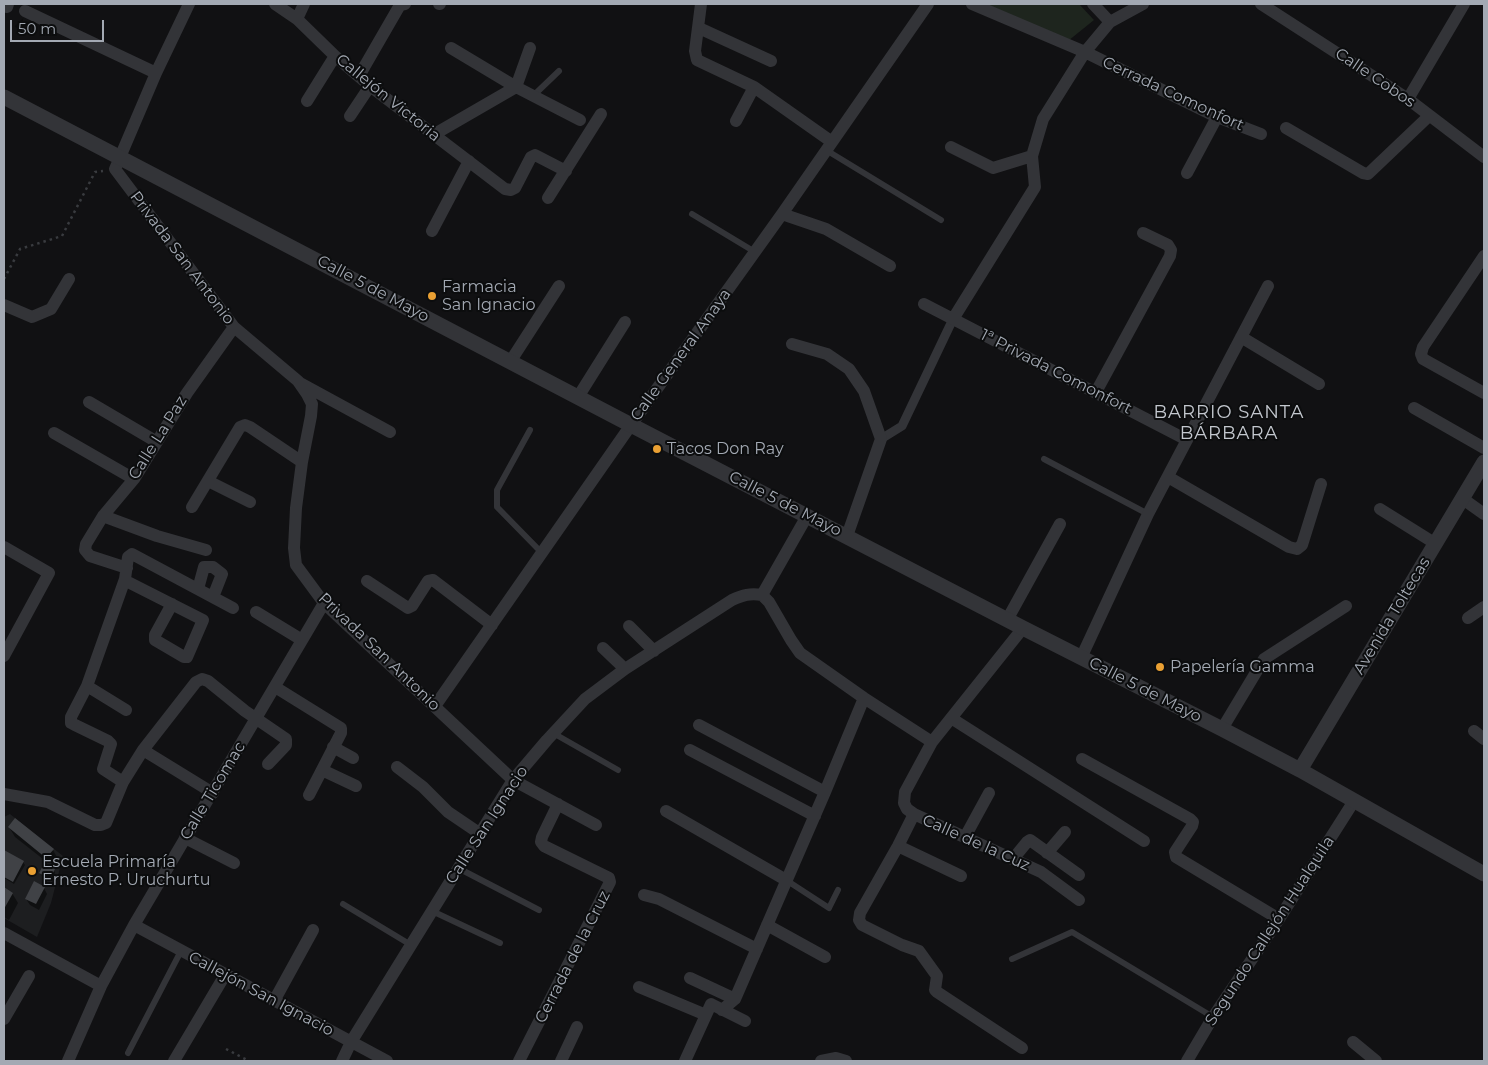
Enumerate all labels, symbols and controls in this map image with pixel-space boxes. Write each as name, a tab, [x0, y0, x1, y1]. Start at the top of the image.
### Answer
scale bar	[12, 10, 106, 42]
text: 50 m	[18, 19, 56, 38]
street label: Calle Cobos	[1331, 44, 1419, 112]
street label: Callejón Victoria	[332, 50, 444, 146]
street label: Cerrada Comonfort	[1099, 53, 1247, 135]
street label: Privada San Antonio	[126, 188, 238, 328]
street label: Calle 5 de Mayo	[314, 251, 432, 327]
place label: Farmacia San Ignacio	[442, 277, 536, 315]
street label: Calle General Anaya	[627, 285, 735, 425]
marker: Farmacia San Ignacio	[426, 290, 438, 302]
street label: 1ª Privada Comonfort	[977, 325, 1135, 419]
street label: Calle La Paz	[125, 393, 191, 483]
district label: BARRIO SANTA BÁRBARA	[1152, 402, 1306, 444]
place label: Tacos Don Ray	[667, 439, 784, 459]
marker: Tacos Don Ray	[651, 443, 663, 455]
street label: Calle 5 de Mayo	[725, 467, 845, 541]
street label: Avenida Toltecas	[1349, 554, 1435, 678]
street label: Privada San Antonio	[314, 589, 444, 715]
street label: Calle 5 de Mayo	[1085, 653, 1205, 727]
place label: Papelería Gamma	[1170, 657, 1315, 677]
marker: Papelería Gamma	[1154, 661, 1166, 673]
street label: Calle Ticomac	[176, 739, 250, 843]
street label: Calle San Ignacio	[442, 762, 532, 888]
street label: Calle de la Cuz	[919, 811, 1033, 875]
street label: Segundo Callejón Hualquila	[1201, 832, 1339, 1030]
place label: Escuela Primaría Ernesto P. Uruchurtu	[42, 852, 211, 890]
marker: Escuela Primaría Ernesto P. Uruchurtu	[26, 865, 38, 877]
street label: Cerrada de la Cruz	[531, 888, 615, 1026]
street label: Callejón San Ignacio	[185, 948, 337, 1040]

